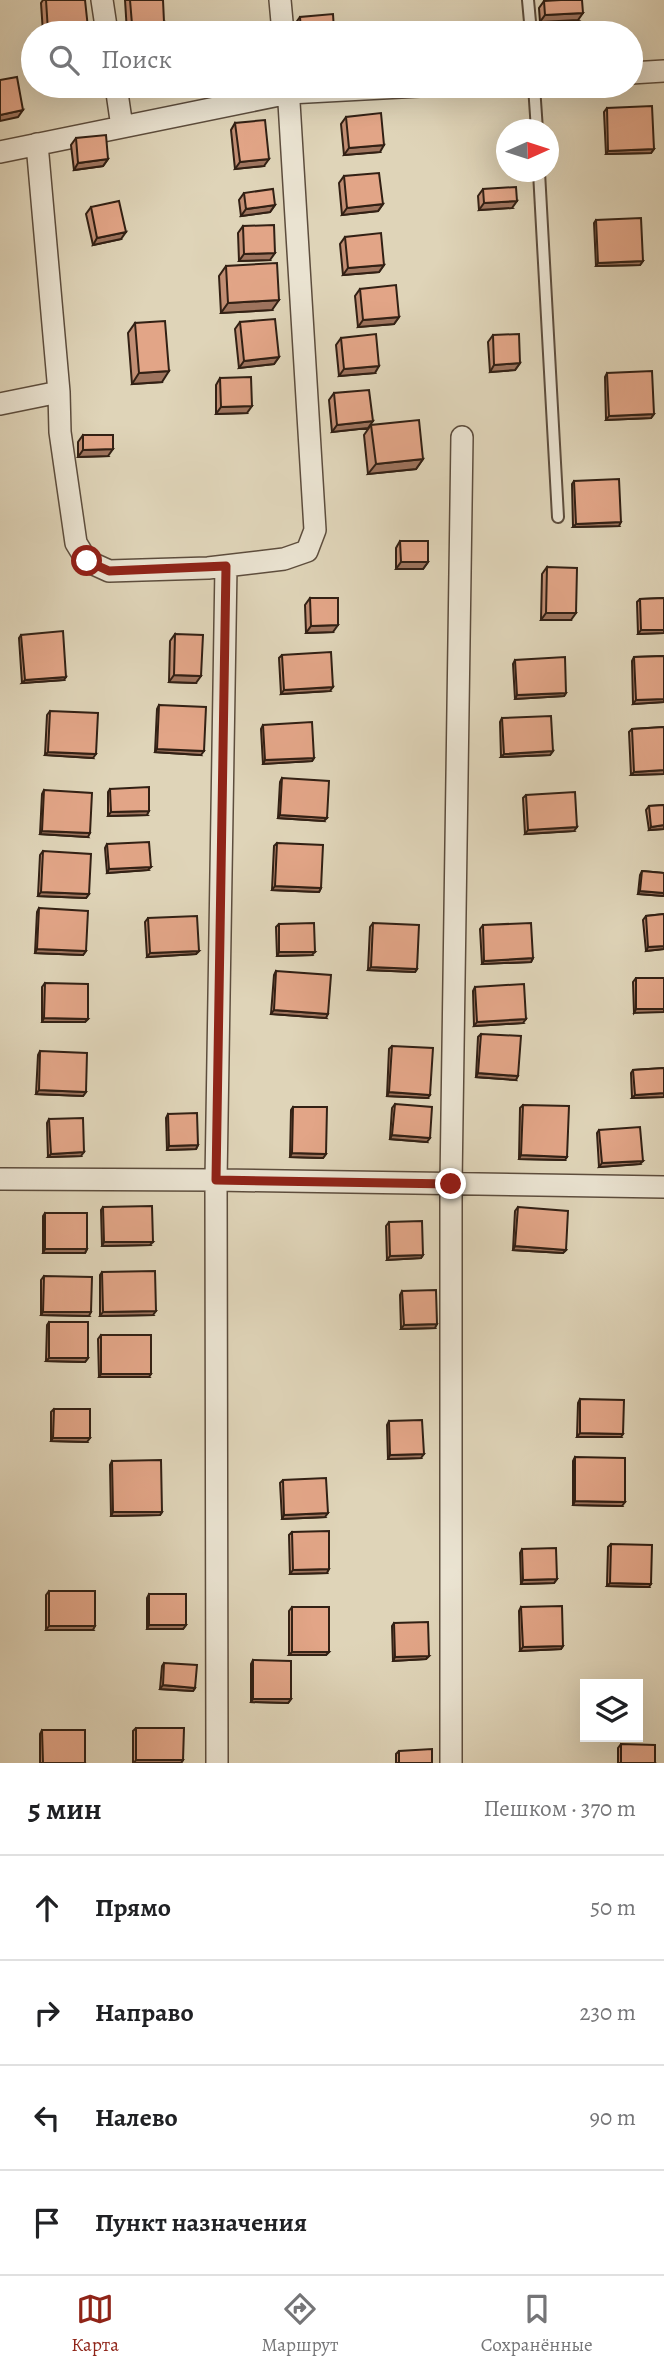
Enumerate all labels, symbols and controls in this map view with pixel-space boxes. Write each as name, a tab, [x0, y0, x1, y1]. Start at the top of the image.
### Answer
search box	[21, 21, 643, 98]
icon: search	[45, 41, 83, 79]
text: Поиск	[101, 42, 172, 77]
north arrow	[496, 119, 559, 182]
route start	[71, 545, 102, 576]
route end	[435, 1168, 466, 1199]
map controls	[580, 1679, 643, 1742]
button: layers	[580, 1679, 643, 1742]
text: 5 мин	[28, 1789, 102, 1829]
text: Пешком · 370 m	[483, 1793, 636, 1824]
icon: ahead	[28, 1889, 66, 1927]
text: Прямо	[95, 1890, 171, 1925]
text: 50 m	[590, 1892, 636, 1923]
icon: right	[28, 1994, 66, 2032]
text: Направо	[95, 1995, 194, 2030]
text: 230 m	[580, 1997, 636, 2028]
icon: left	[28, 2099, 66, 2137]
text: Налево	[95, 2100, 178, 2135]
text: 90 m	[590, 2102, 636, 2133]
icon: arrive	[28, 2204, 66, 2242]
text: Пункт назначения	[95, 2205, 307, 2240]
tab: Карта	[71, 2290, 119, 2358]
tab: Маршрут	[261, 2290, 338, 2358]
tab: Сохранённые	[481, 2290, 593, 2358]

